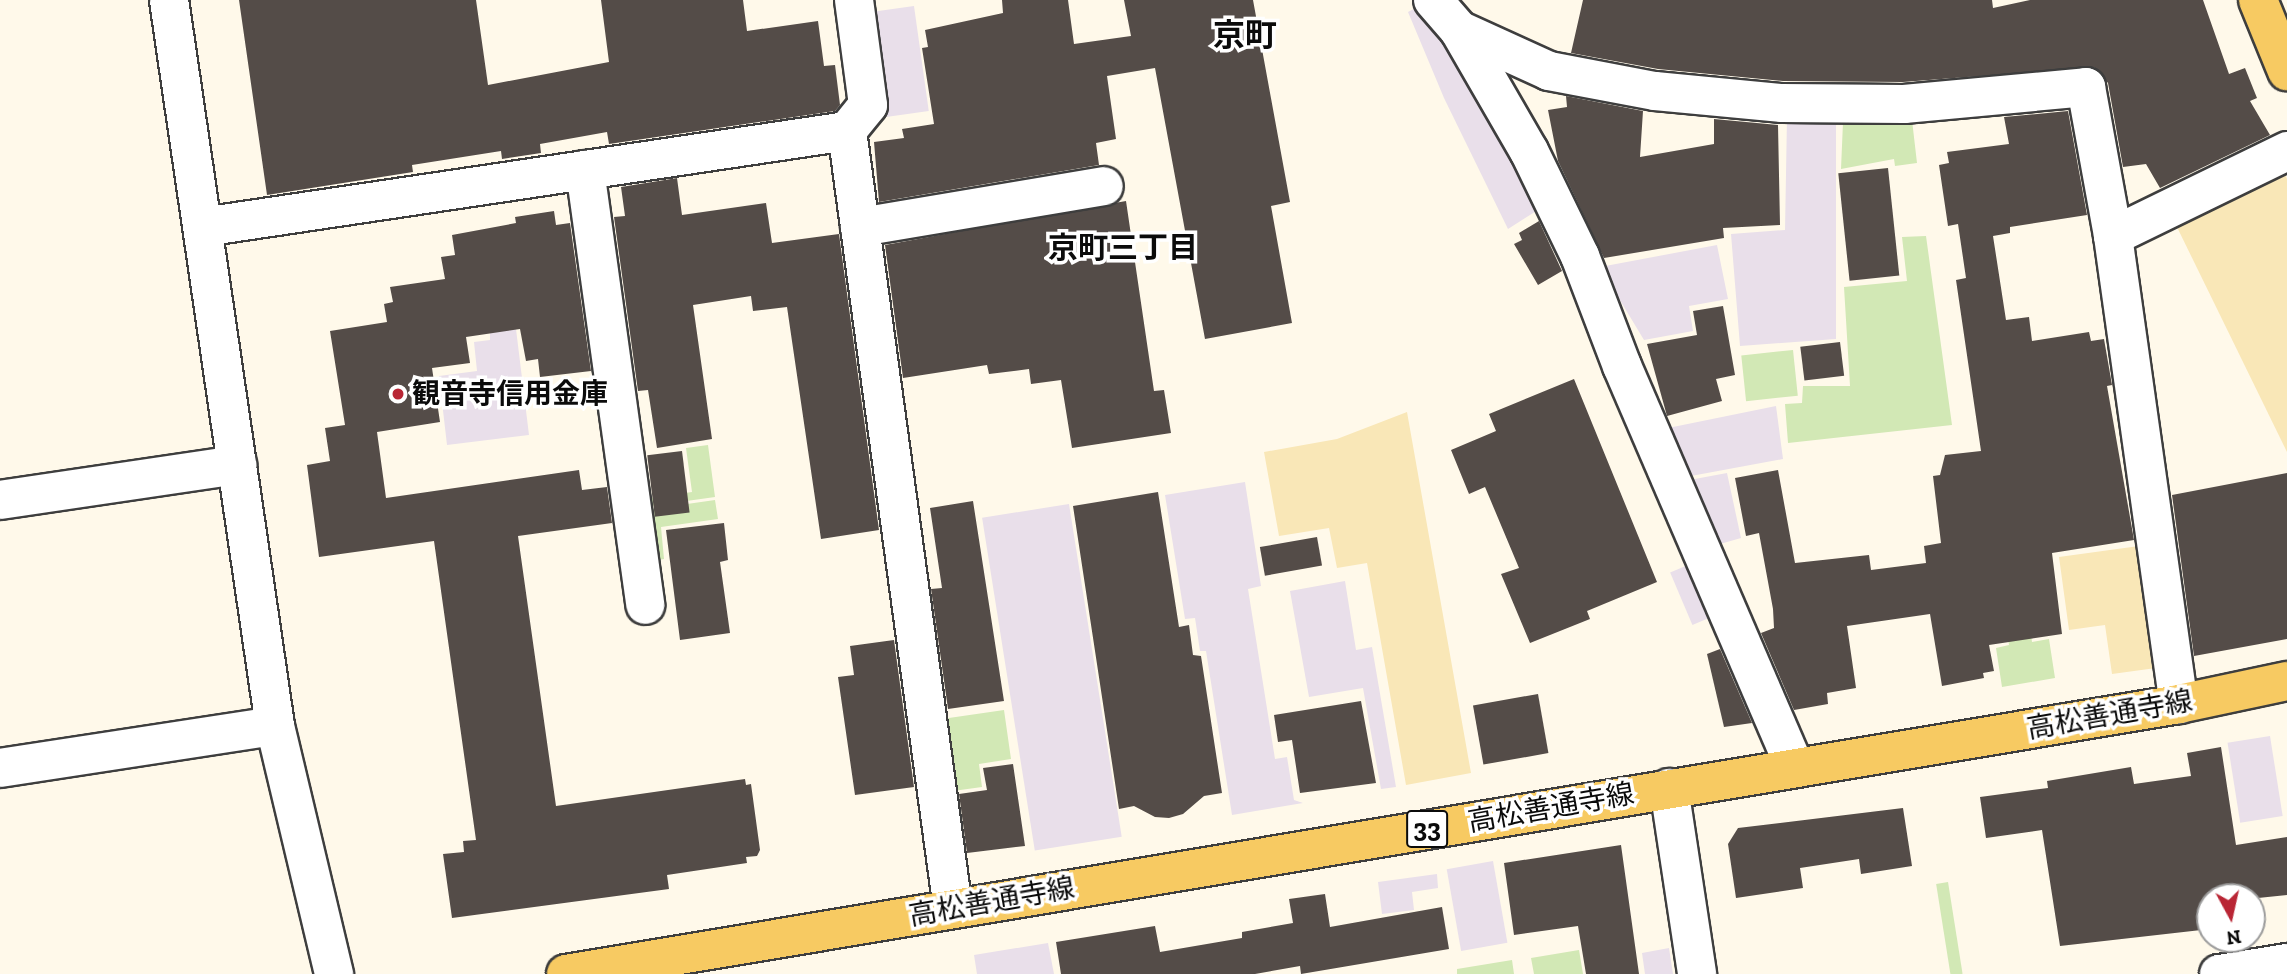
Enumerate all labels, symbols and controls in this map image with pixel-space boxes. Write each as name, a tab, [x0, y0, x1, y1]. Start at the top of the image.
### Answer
district label: 京町	[1213, 16, 1277, 54]
district label: 京町三丁目	[1048, 230, 1198, 266]
place label: 観音寺信用金庫	[412, 377, 608, 411]
marker: 観音寺信用金庫	[390, 386, 406, 402]
street label: 高松善通寺線	[2024, 684, 2196, 746]
street label: 高松善通寺線	[1465, 777, 1637, 839]
road number: 33	[1406, 806, 1448, 852]
street label: 高松善通寺線	[906, 871, 1078, 933]
north arrow	[2196, 883, 2266, 953]
text: N	[2225, 925, 2242, 950]

